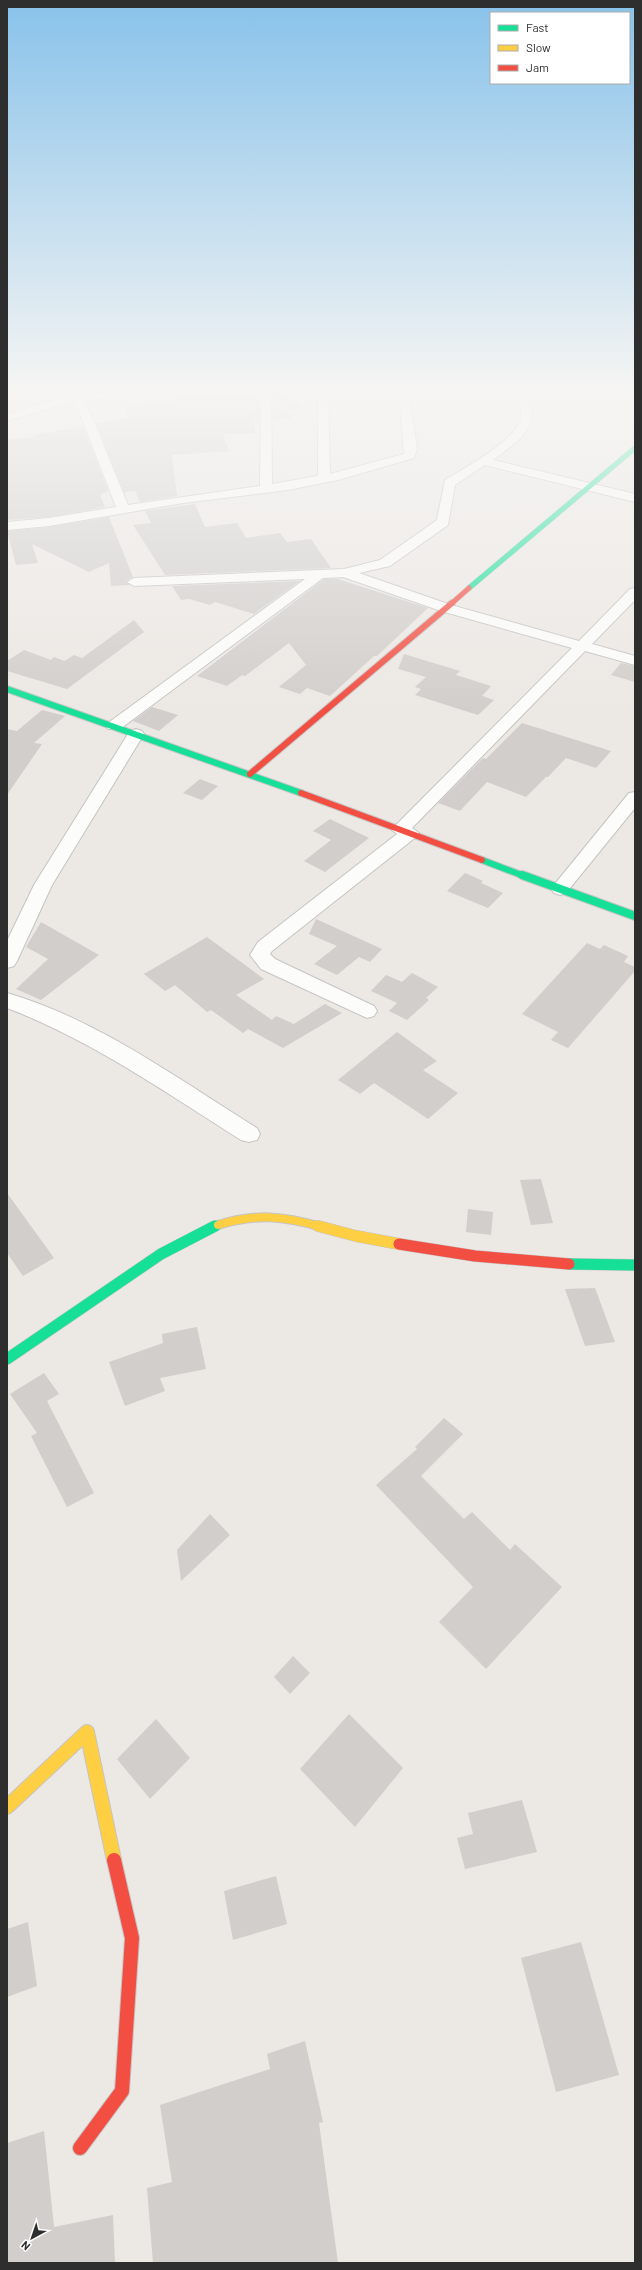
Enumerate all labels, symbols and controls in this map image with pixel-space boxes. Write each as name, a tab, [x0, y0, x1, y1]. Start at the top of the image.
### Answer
legend	[490, 12, 630, 84]
text: Fast	[526, 20, 549, 34]
text: Slow	[526, 40, 551, 54]
text: Jam	[526, 60, 549, 74]
north arrow	[12, 2218, 52, 2258]
text: N	[18, 2239, 32, 2253]

